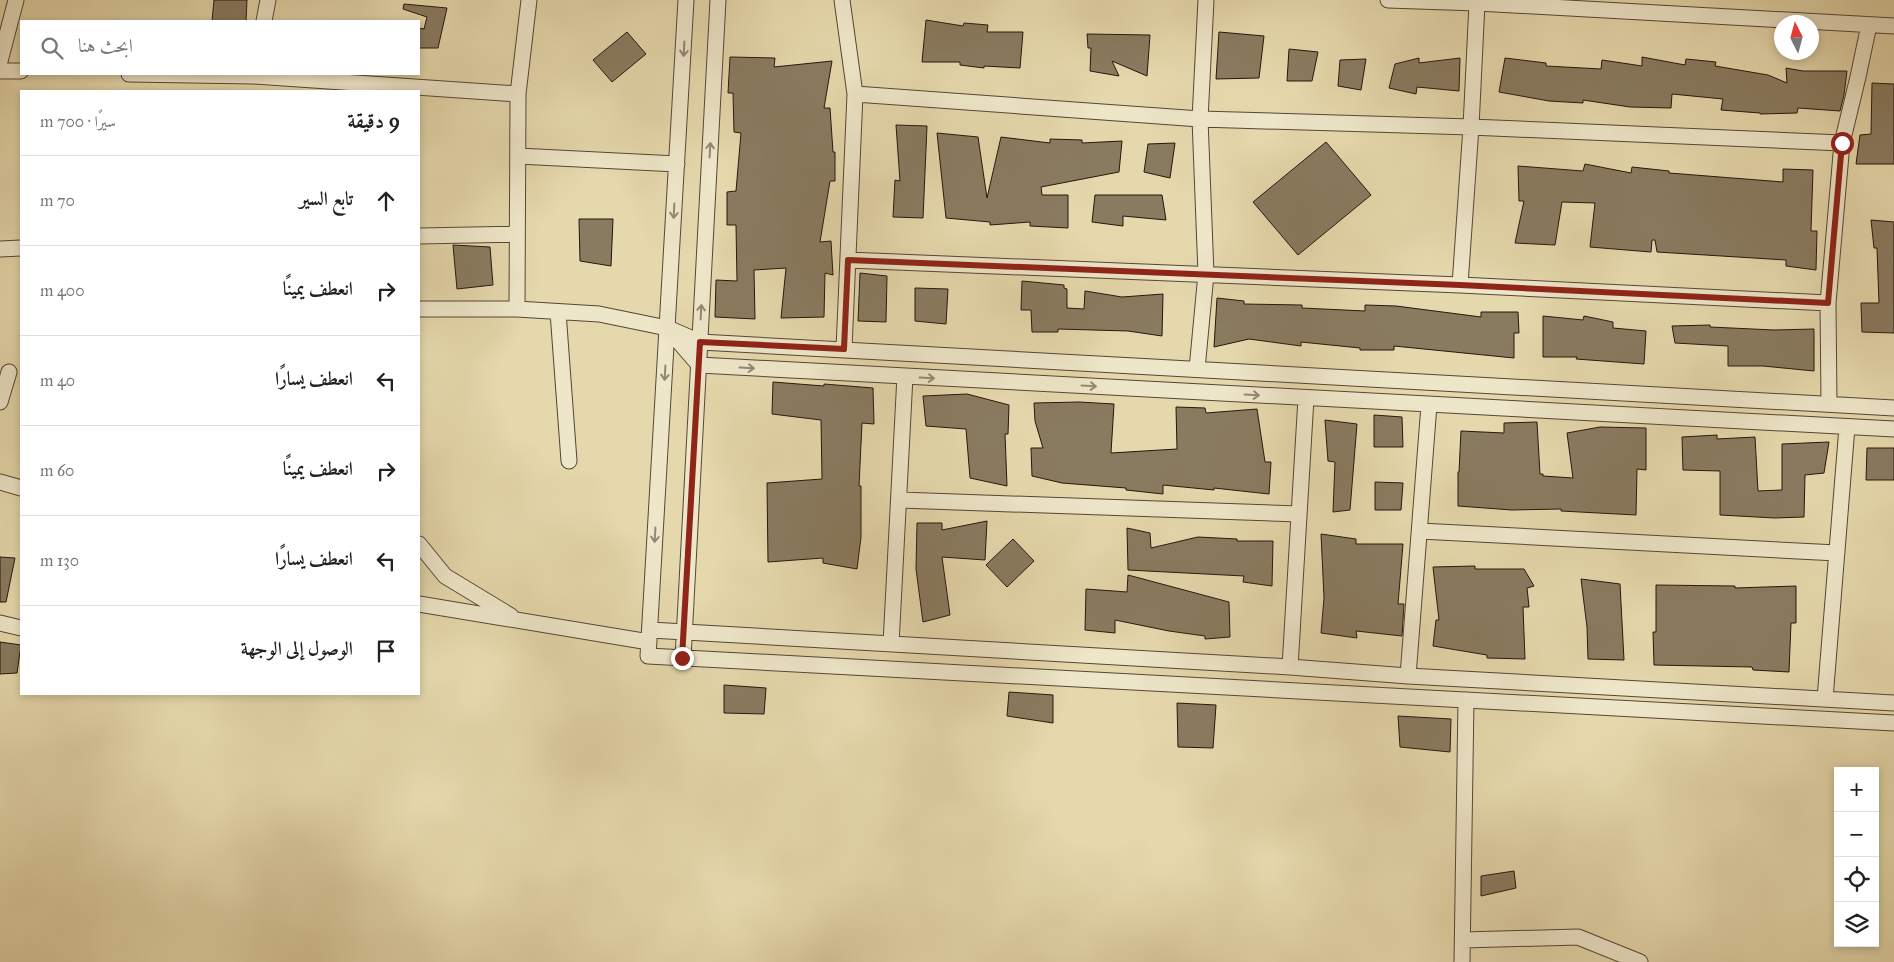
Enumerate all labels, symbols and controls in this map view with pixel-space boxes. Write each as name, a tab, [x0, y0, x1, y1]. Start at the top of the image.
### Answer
north arrow	[1774, 15, 1819, 60]
search box	[20, 20, 420, 75]
icon: search	[38, 34, 66, 62]
text: ابحث هنا	[78, 34, 133, 57]
one-way arrow	[679, 40, 688, 56]
text: 9 دقيقة	[348, 108, 400, 134]
text: سيرًا · 700 m	[40, 112, 116, 131]
route start	[1831, 132, 1854, 155]
one-way arrow	[706, 142, 715, 158]
text: تابع السير	[299, 187, 353, 210]
icon: ahead	[372, 187, 400, 215]
text: 70 m	[40, 191, 75, 210]
one-way arrow	[670, 203, 679, 219]
text: انعطف يمينًا	[283, 277, 353, 300]
icon: right	[372, 277, 400, 305]
text: 400 m	[40, 281, 84, 300]
one-way arrow	[697, 304, 706, 320]
one-way arrow	[739, 363, 755, 372]
one-way arrow	[660, 365, 669, 381]
text: انعطف يسارًا	[275, 367, 353, 390]
icon: left	[372, 367, 400, 395]
text: 40 m	[40, 371, 75, 390]
one-way arrow	[919, 373, 935, 382]
one-way arrow	[1081, 382, 1097, 391]
one-way arrow	[1243, 390, 1259, 400]
text: انعطف يمينًا	[283, 457, 353, 480]
icon: right	[372, 457, 400, 485]
text: 60 m	[40, 461, 74, 480]
one-way arrow	[651, 527, 660, 543]
text: انعطف يسارًا	[275, 547, 353, 570]
icon: left	[372, 547, 400, 575]
text: 130 m	[40, 551, 79, 570]
text: الوصول إلى الوجهة	[241, 637, 353, 660]
icon: arrive	[372, 637, 400, 665]
route end	[671, 647, 694, 670]
map controls	[1834, 767, 1879, 947]
button: +	[1834, 767, 1879, 812]
button: −	[1834, 812, 1879, 857]
button: locate	[1834, 857, 1879, 902]
button: layers	[1834, 902, 1879, 947]

